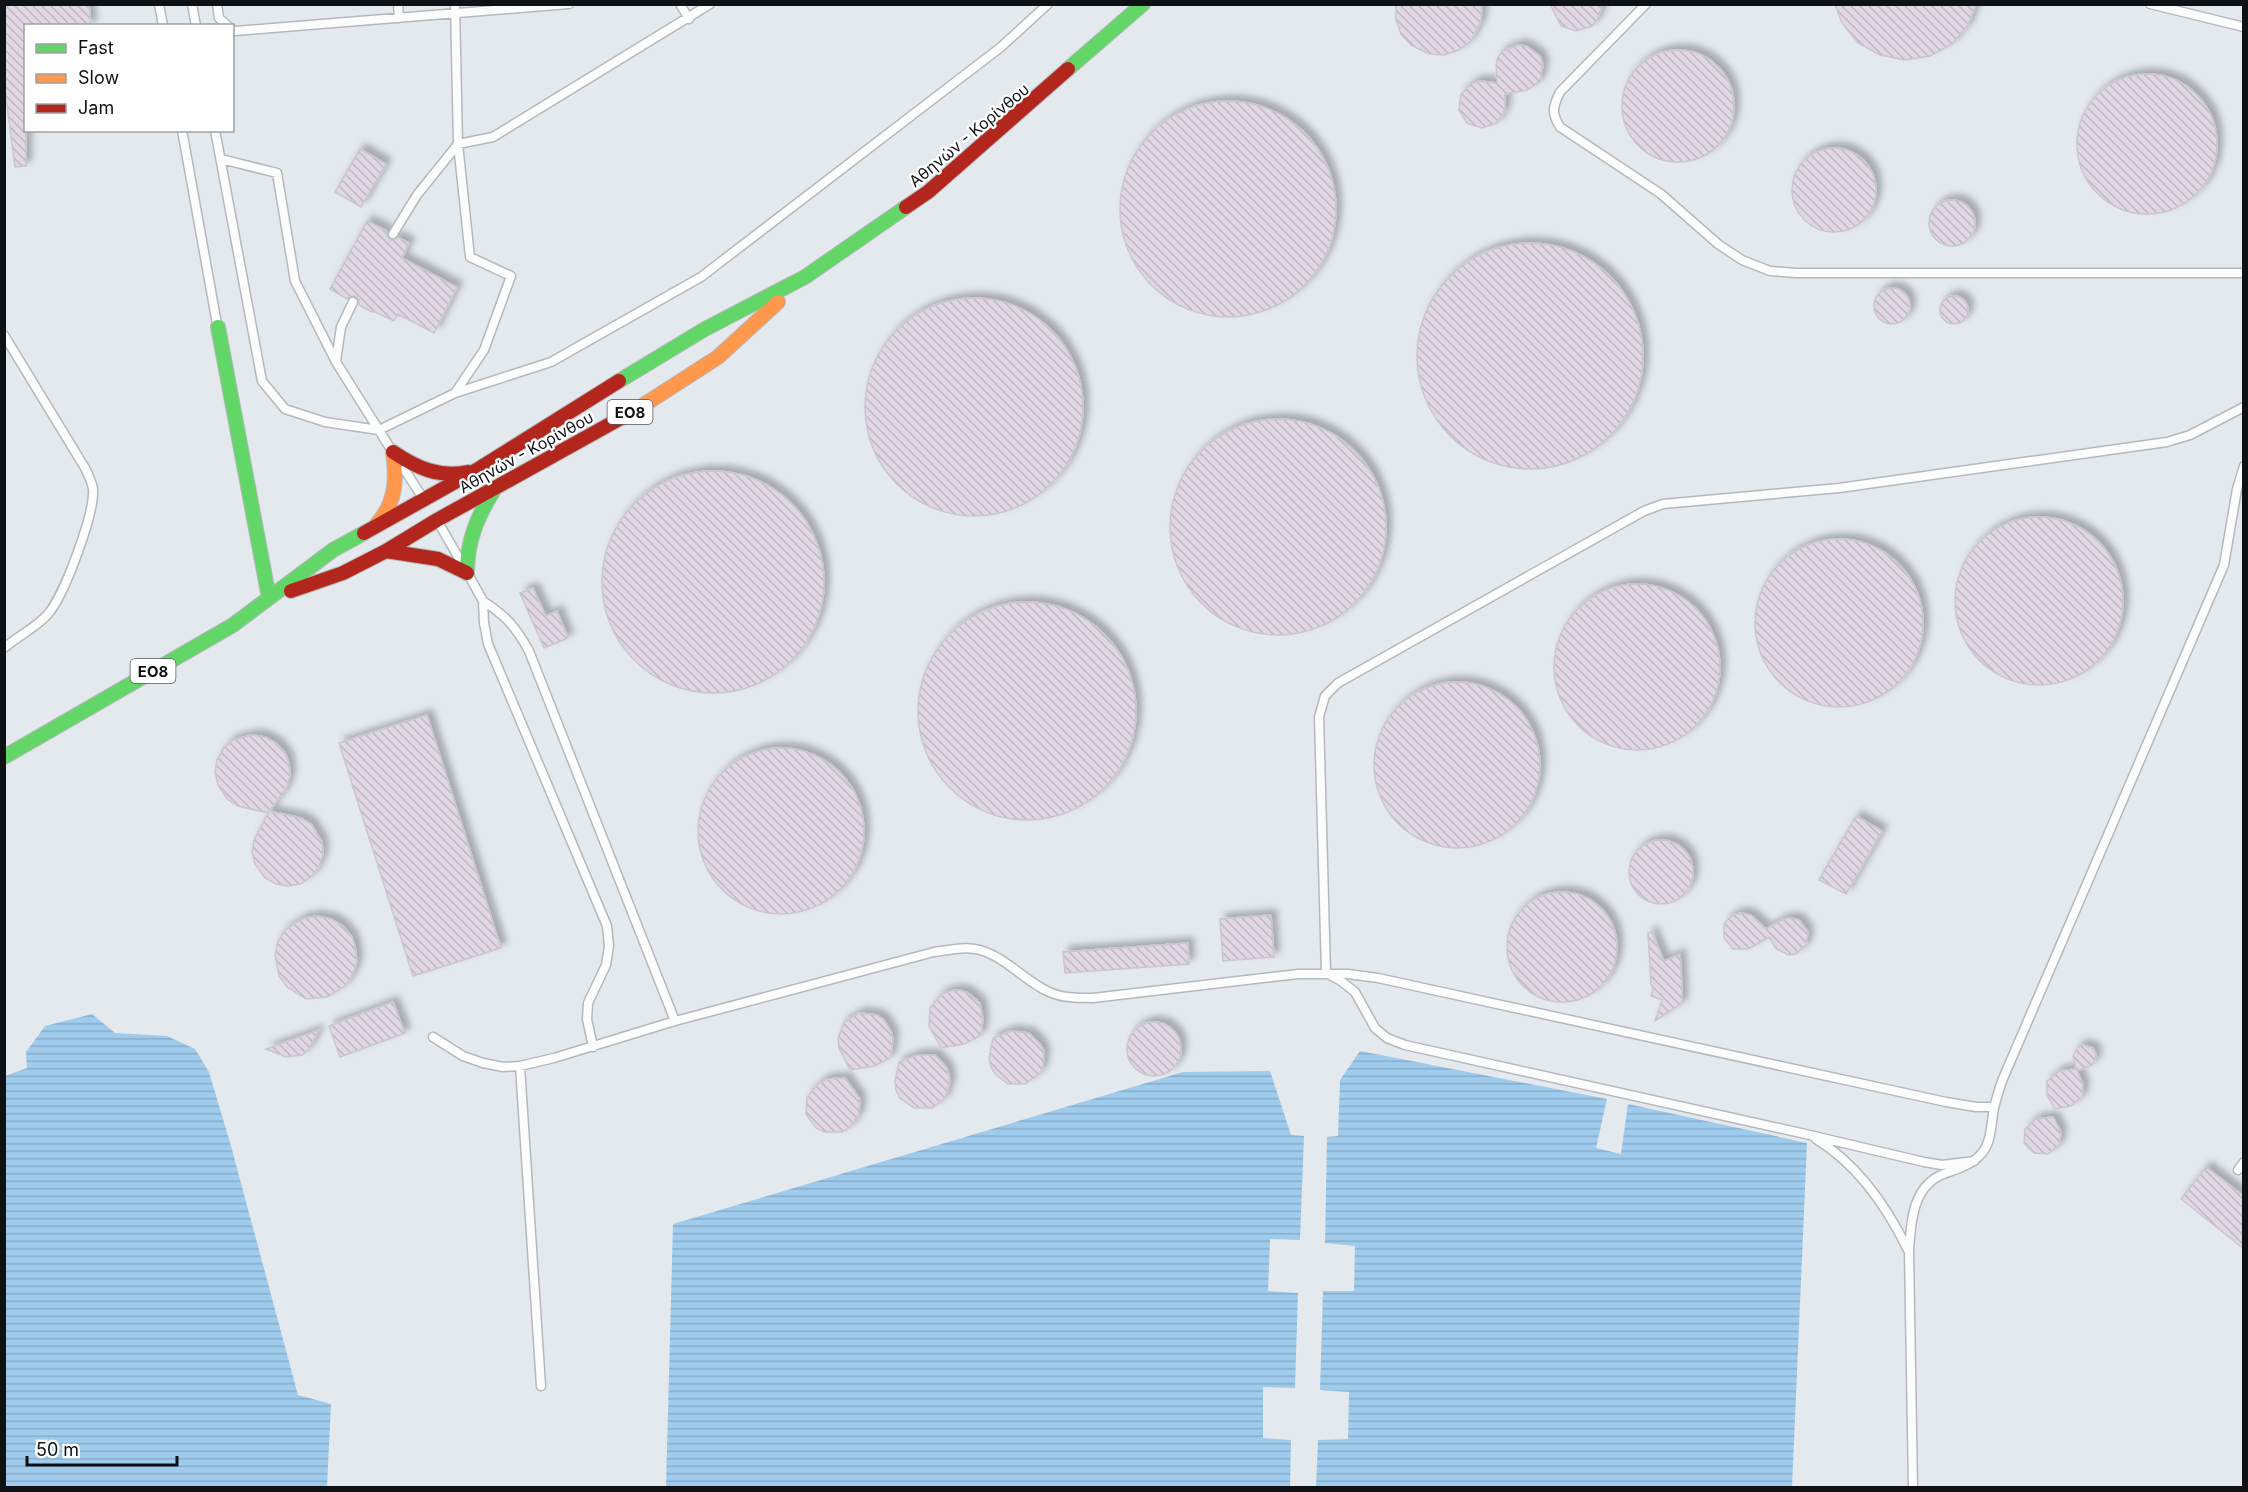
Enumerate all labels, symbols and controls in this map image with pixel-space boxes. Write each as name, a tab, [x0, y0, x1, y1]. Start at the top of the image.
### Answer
legend	[24, 24, 234, 132]
text: Fast	[78, 37, 114, 58]
text: Slow	[78, 67, 119, 88]
street label: Αθηνών - Κορίνθου	[905, 79, 1033, 191]
text: Jam	[78, 97, 114, 118]
road number: ΕΟ8	[608, 400, 652, 424]
street label: Αθηνών - Κορίνθου	[455, 407, 597, 497]
road number: ΕΟ8	[130, 659, 176, 683]
scale bar	[27, 1429, 177, 1467]
text: 50 m	[36, 1439, 79, 1460]

